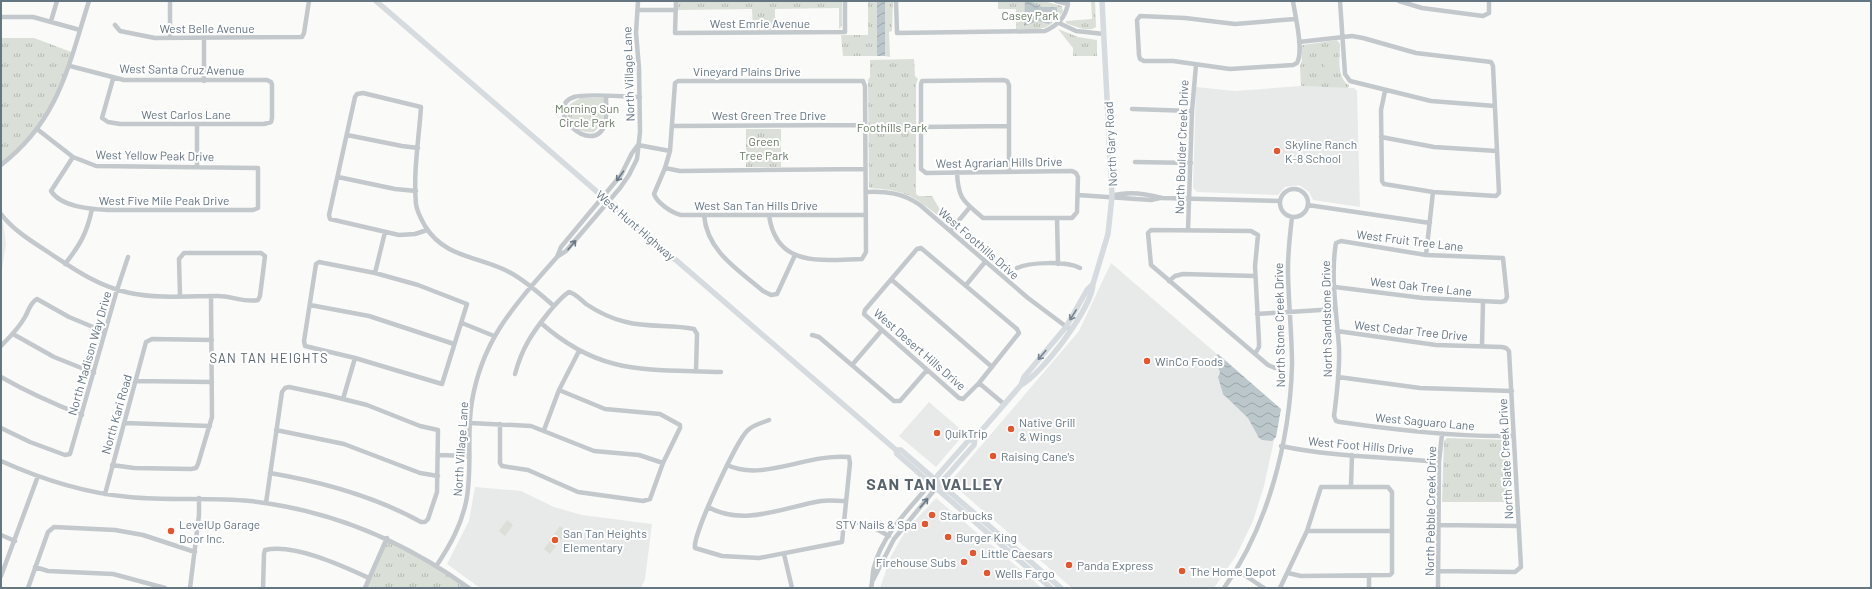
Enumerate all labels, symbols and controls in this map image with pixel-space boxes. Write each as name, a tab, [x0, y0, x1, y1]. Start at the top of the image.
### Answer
park label: Casey Park	[1002, 8, 1058, 22]
street label: West Emrie Avenue	[710, 16, 810, 30]
street label: West Belle Avenue	[159, 21, 255, 35]
street label: North Village Lane	[619, 26, 637, 122]
street label: West Santa Cruz Avenue	[119, 61, 245, 77]
street label: Vineyard Plains Drive	[693, 64, 801, 78]
street label: North Boulder Creek Drive	[1172, 79, 1190, 215]
park label: Morning Sun Circle Park	[555, 101, 619, 129]
street label: North Gary Road	[1101, 101, 1119, 187]
street label: West Carlos Lane	[141, 107, 231, 121]
street label: West Green Tree Drive	[712, 108, 826, 122]
park label: Foothills Park	[857, 120, 927, 134]
park label: Green Tree Park	[739, 134, 789, 162]
place label: Skyline Ranch K-8 School	[1285, 137, 1357, 165]
marker: Skyline Ranch K-8 School	[1272, 146, 1282, 156]
street label: West Yellow Peak Drive	[96, 147, 214, 163]
street label: West Agrarian Hills Drive	[936, 154, 1062, 170]
one-way arrow	[616, 170, 624, 181]
street label: West Hunt Highway	[594, 187, 679, 263]
street label: West Five Mile Peak Drive	[99, 193, 229, 207]
street label: West San Tan Hills Drive	[694, 198, 818, 212]
street label: West Foothills Drive	[936, 204, 1022, 282]
street label: West Fruit Tree Lane	[1356, 227, 1464, 253]
one-way arrow	[567, 240, 577, 250]
street label: North Sandstone Drive	[1318, 260, 1334, 378]
street label: North Stone Creek Drive	[1271, 262, 1287, 388]
street label: West Oak Tree Lane	[1369, 274, 1473, 298]
street label: North Madison Way Drive	[65, 289, 113, 417]
street label: West Desert Hills Drive	[871, 305, 969, 393]
one-way arrow	[1069, 310, 1078, 321]
street label: West Cedar Tree Drive	[1353, 317, 1469, 343]
district label: SAN TAN HEIGHTS	[210, 350, 329, 366]
one-way arrow	[1038, 350, 1047, 361]
place label: WinCo Foods	[1155, 354, 1223, 368]
marker: WinCo Foods	[1142, 356, 1152, 366]
street label: North Kari Road	[98, 373, 134, 455]
street label: North Slate Creek Drive	[1495, 398, 1515, 520]
street label: North Village Lane	[450, 401, 470, 497]
street label: West Saguaro Lane	[1375, 410, 1475, 432]
place label: Native Grill & Wings	[1019, 415, 1075, 443]
marker: Native Grill & Wings	[1006, 424, 1016, 434]
place label: QuikTrip	[945, 426, 988, 440]
marker: QuikTrip	[932, 428, 942, 438]
street label: West Foot Hills Drive	[1307, 433, 1415, 457]
street label: North Pebble Creek Drive	[1422, 446, 1438, 576]
place label: Raising Cane's	[1001, 449, 1075, 463]
marker: Raising Cane's	[988, 451, 998, 461]
district label: SAN TAN VALLEY	[866, 474, 1004, 493]
one-way arrow	[920, 497, 929, 508]
place label: Starbucks	[940, 508, 993, 522]
marker: Starbucks	[927, 510, 937, 520]
place label: LevelUp Garage Door Inc.	[179, 517, 260, 545]
place label: STV Nails & Spa	[836, 517, 917, 531]
marker: STV Nails & Spa	[920, 519, 930, 529]
marker: LevelUp Garage Door Inc.	[166, 526, 176, 536]
place label: San Tan Heights Elementary	[563, 526, 647, 554]
place label: Burger King	[956, 530, 1017, 544]
marker: Burger King	[943, 532, 953, 542]
marker: San Tan Heights Elementary	[550, 535, 560, 545]
place label: Little Caesars	[981, 546, 1053, 560]
marker: Little Caesars	[968, 548, 978, 558]
place label: Firehouse Subs	[876, 555, 956, 569]
marker: Firehouse Subs	[959, 557, 969, 567]
place label: Panda Express	[1077, 558, 1153, 572]
marker: Panda Express	[1064, 560, 1074, 570]
place label: The Home Depot	[1190, 564, 1276, 578]
place label: Wells Fargo	[995, 566, 1055, 580]
marker: The Home Depot	[1177, 566, 1187, 576]
marker: Wells Fargo	[982, 568, 992, 578]

